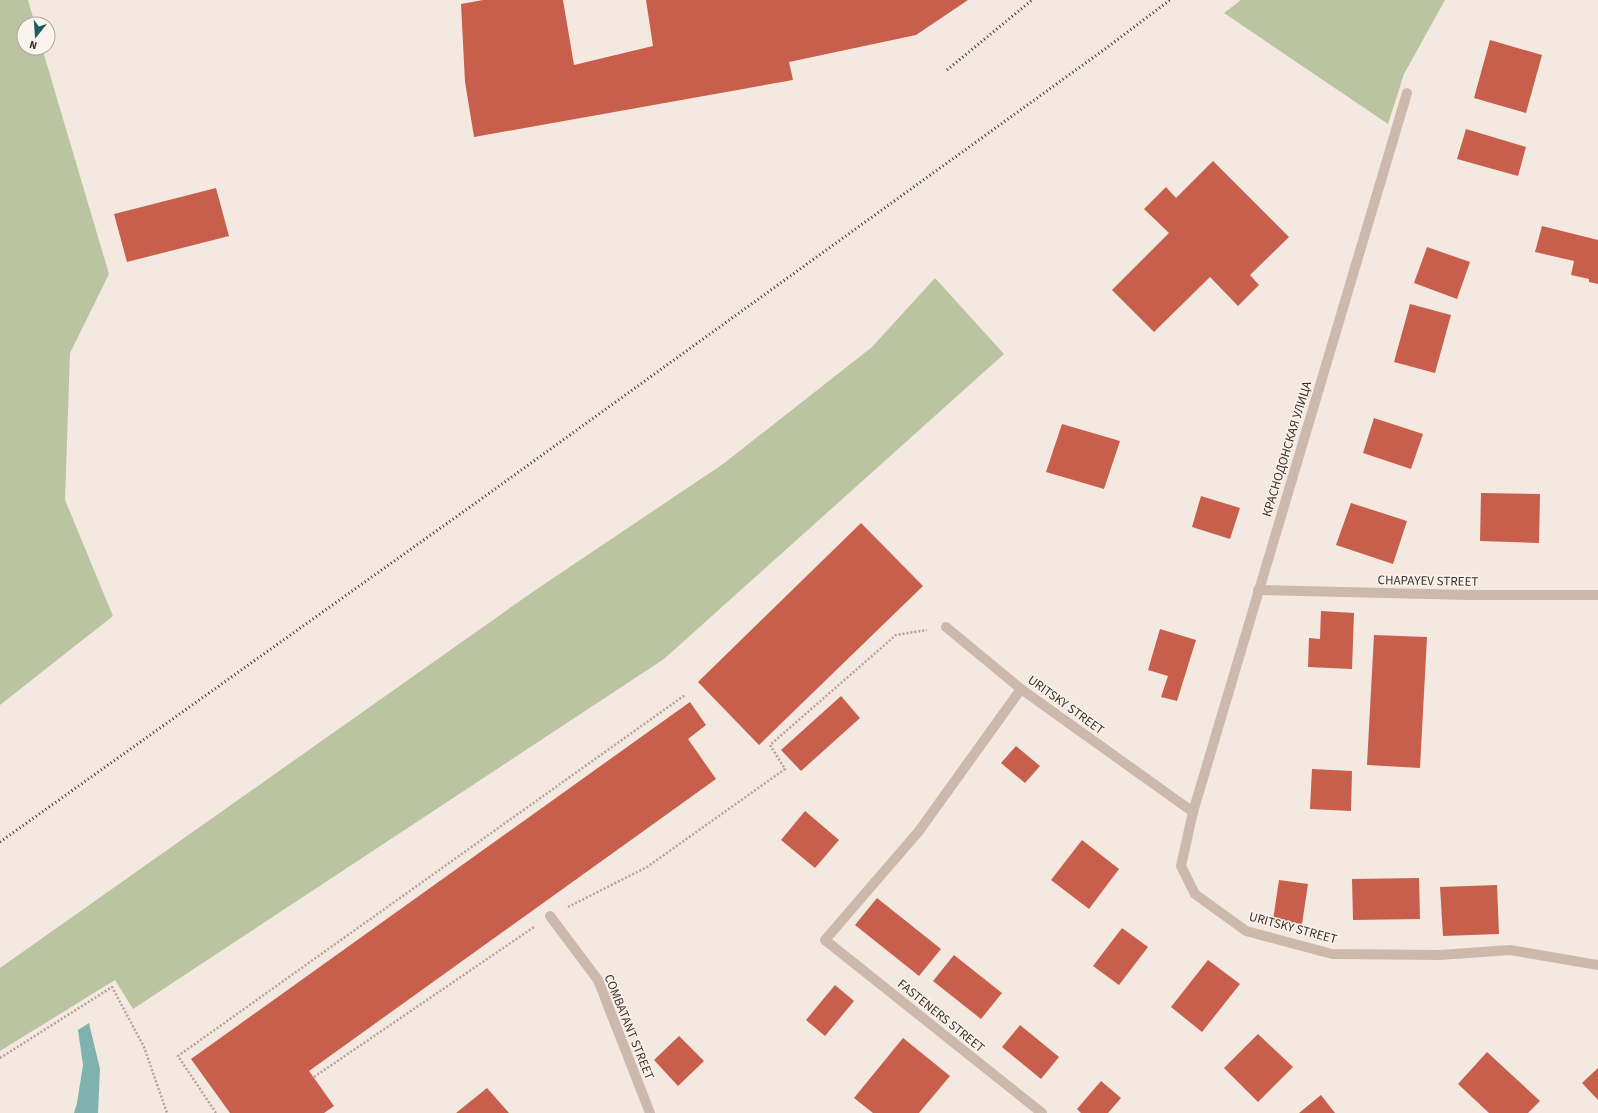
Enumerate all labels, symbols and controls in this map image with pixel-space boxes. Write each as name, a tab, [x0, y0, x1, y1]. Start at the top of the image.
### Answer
north arrow	[16, 16, 56, 56]
text: N	[28, 37, 39, 53]
street label: КРАСНОДОНСКАЯ УЛИЦА	[1258, 378, 1316, 519]
street label: CHAPAYEV STREET	[1378, 571, 1478, 591]
street label: URITSKY STREET	[1024, 671, 1108, 739]
street label: URITSKY STREET	[1247, 908, 1339, 948]
street label: COMBATANT STREET	[600, 972, 658, 1082]
street label: FASTENERS STREET	[894, 975, 988, 1057]

